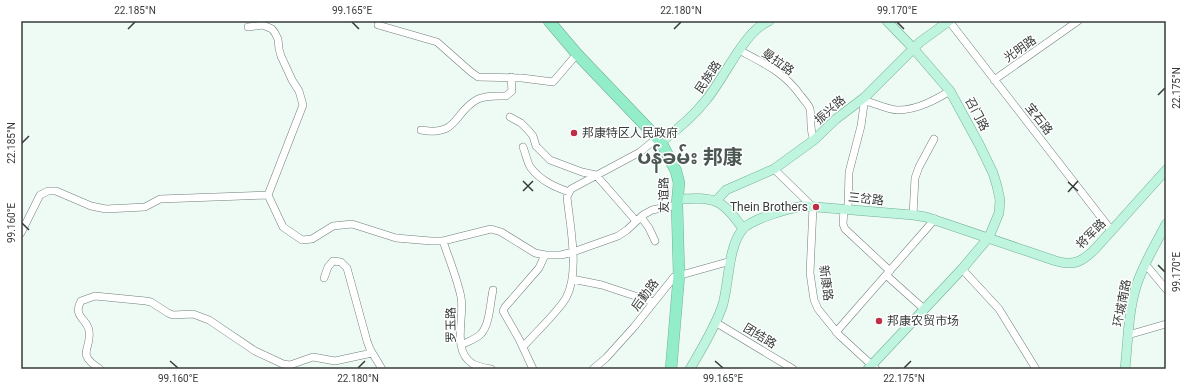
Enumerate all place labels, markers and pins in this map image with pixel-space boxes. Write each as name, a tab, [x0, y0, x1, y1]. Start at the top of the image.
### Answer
place label: 邦康特区人民政府	[582, 126, 678, 140]
marker: 邦康特区人民政府	[569, 128, 579, 138]
place label: Thein Brothers	[730, 200, 808, 214]
marker: Thein Brothers	[811, 202, 821, 212]
place label: 邦康农贸市场	[887, 314, 959, 328]
marker: 邦康农贸市场	[874, 316, 884, 326]

